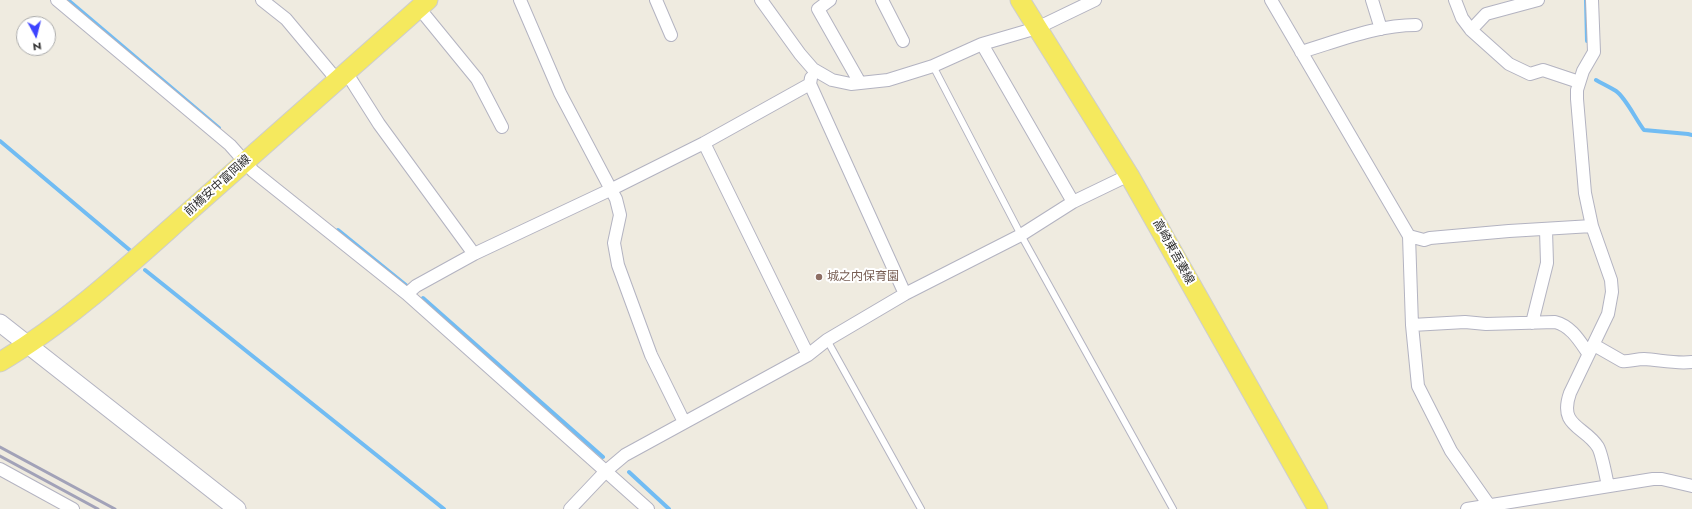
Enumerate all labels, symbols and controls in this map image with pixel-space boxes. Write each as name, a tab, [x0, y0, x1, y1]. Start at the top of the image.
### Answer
north arrow	[16, 16, 56, 56]
text: N	[32, 38, 43, 55]
street label: 前橋安中富岡線	[182, 153, 254, 219]
street label: 高崎東吾妻線	[1149, 217, 1197, 287]
place label: 城之内保育園	[827, 270, 899, 284]
marker: 城之内保育園	[814, 272, 824, 282]

